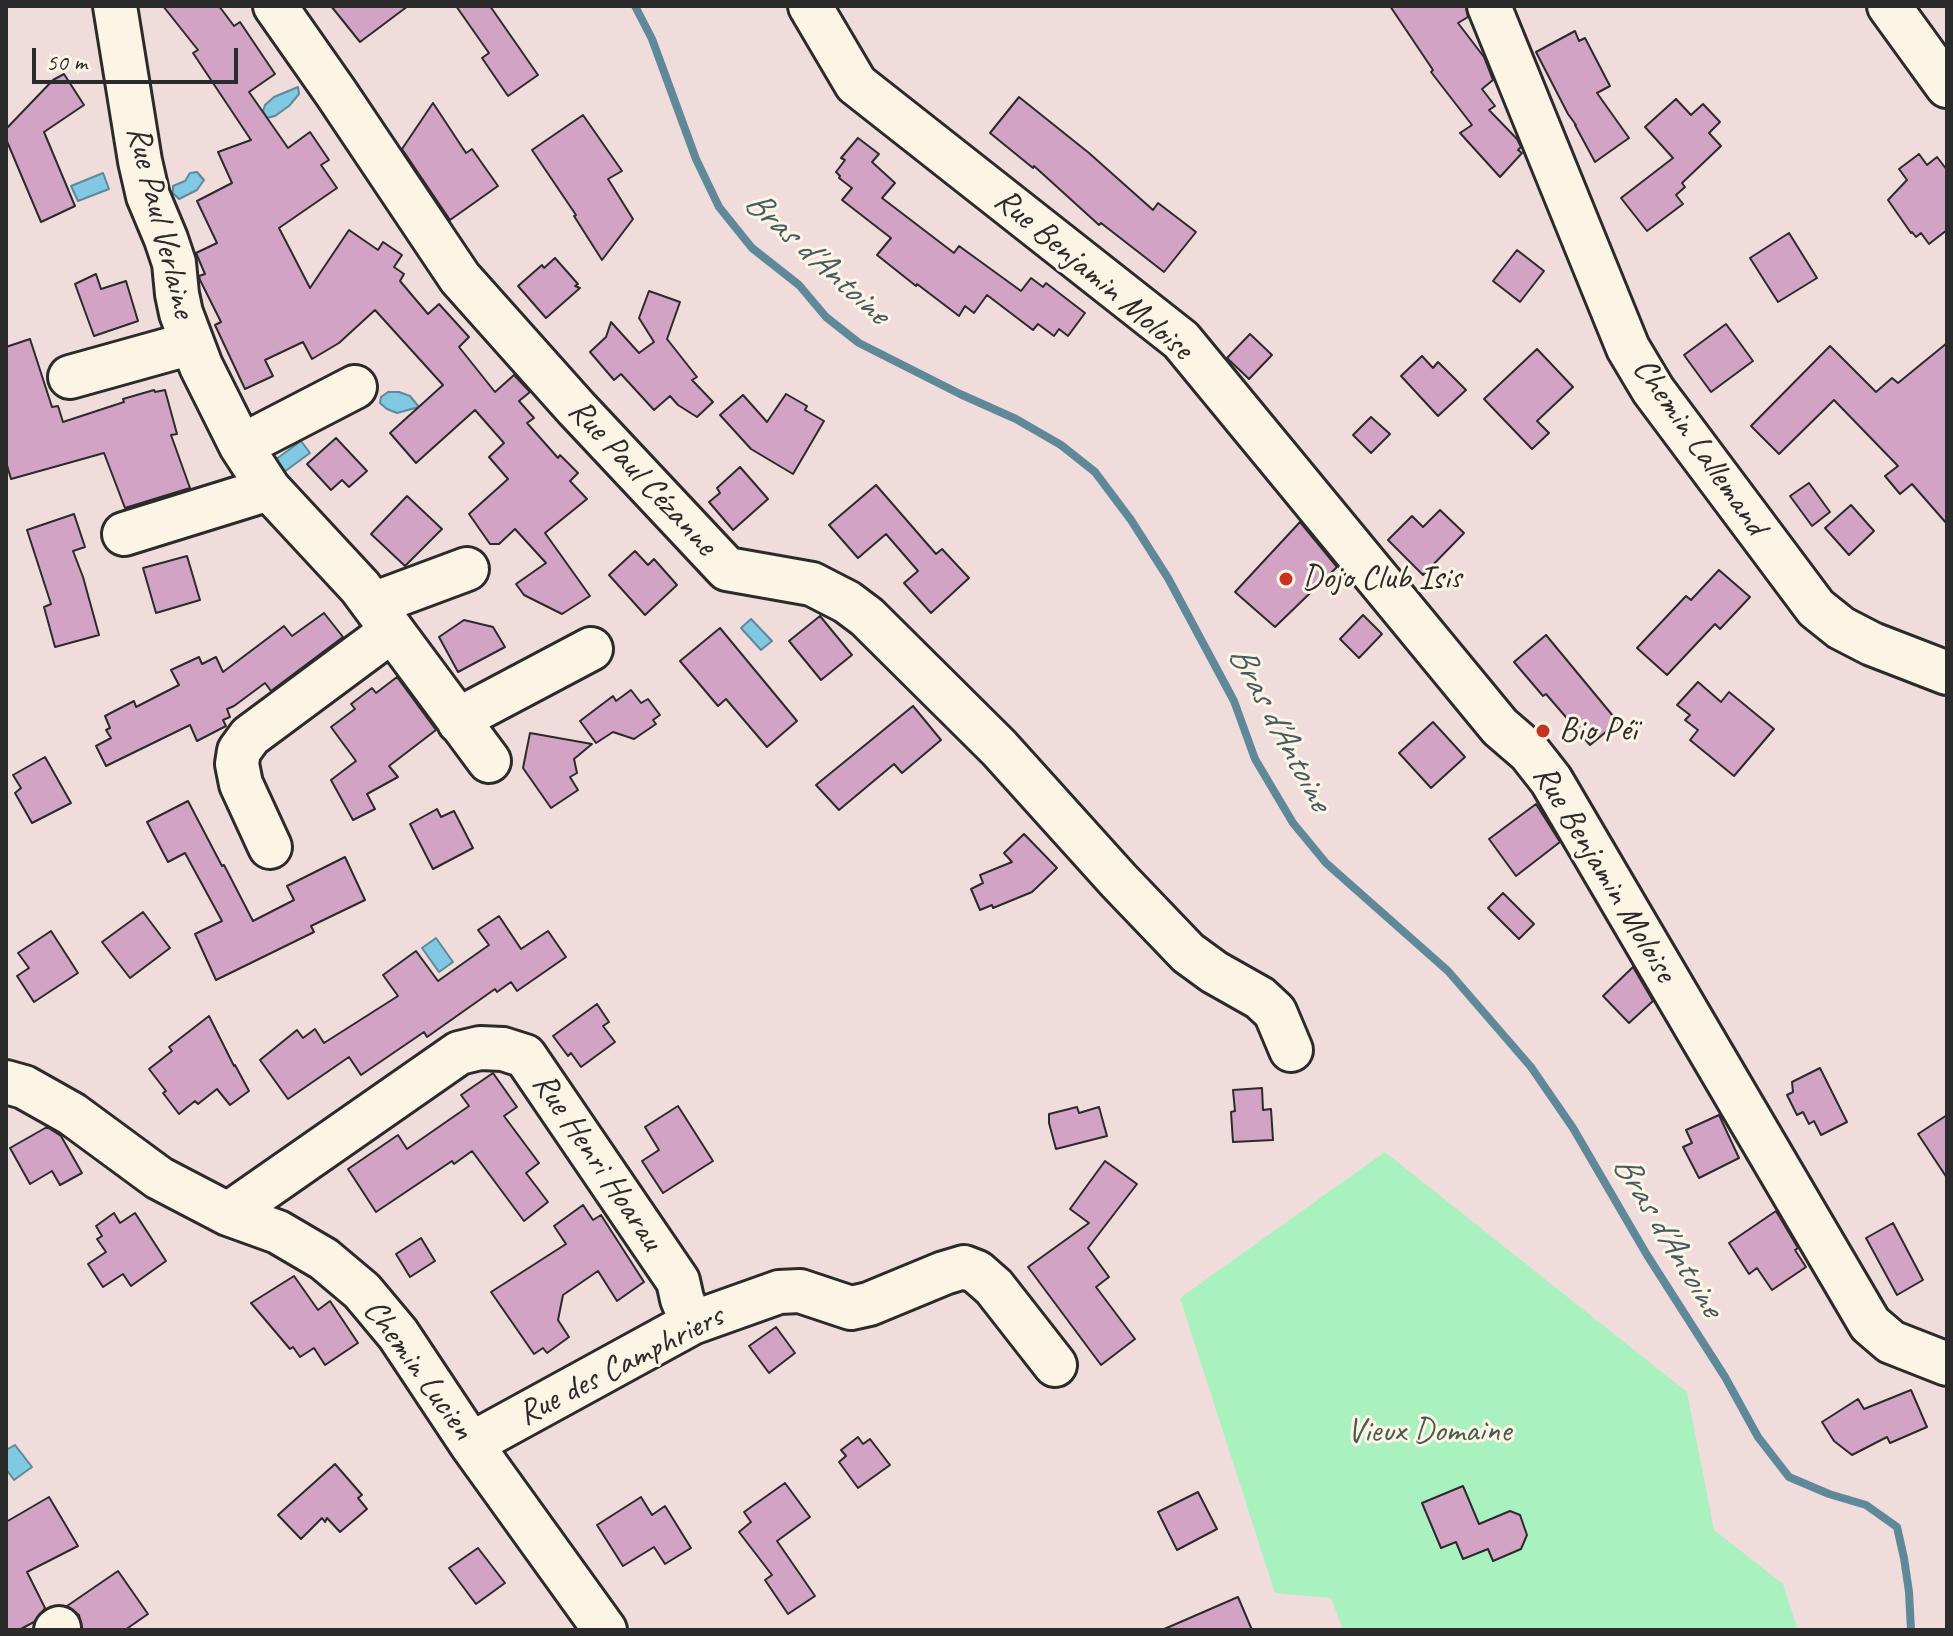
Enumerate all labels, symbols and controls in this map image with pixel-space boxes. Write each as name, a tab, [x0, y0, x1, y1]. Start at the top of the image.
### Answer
scale bar	[36, 32, 242, 82]
text: 50 m	[46, 47, 87, 77]
street label: Rue Paul Verlaine	[117, 122, 203, 322]
street label: Rue Benjamin Moloise	[986, 180, 1200, 370]
water label: Bras d'Antoine	[735, 182, 897, 334]
street label: Chemin Lallemand	[1623, 350, 1775, 544]
street label: Rue Paul Cézanne	[559, 391, 725, 565]
place label: Dojo Club Isis	[1302, 559, 1461, 599]
marker: Dojo Club Isis	[1277, 570, 1295, 588]
water label: Bras d'Antoine	[1218, 639, 1340, 817]
place label: Bio Péï	[1559, 711, 1637, 751]
marker: Bio Péï	[1534, 722, 1552, 740]
street label: Rue Benjamin Moloise	[1523, 758, 1685, 990]
street label: Rue Henri Hoarau	[523, 1066, 671, 1258]
water label: Bras d'Antoine	[1602, 1148, 1732, 1324]
street label: Chemin Lucien	[353, 1292, 483, 1448]
street label: Rue des Camphriers	[511, 1297, 731, 1435]
park label: Vieux Domaine	[1347, 1412, 1511, 1452]

